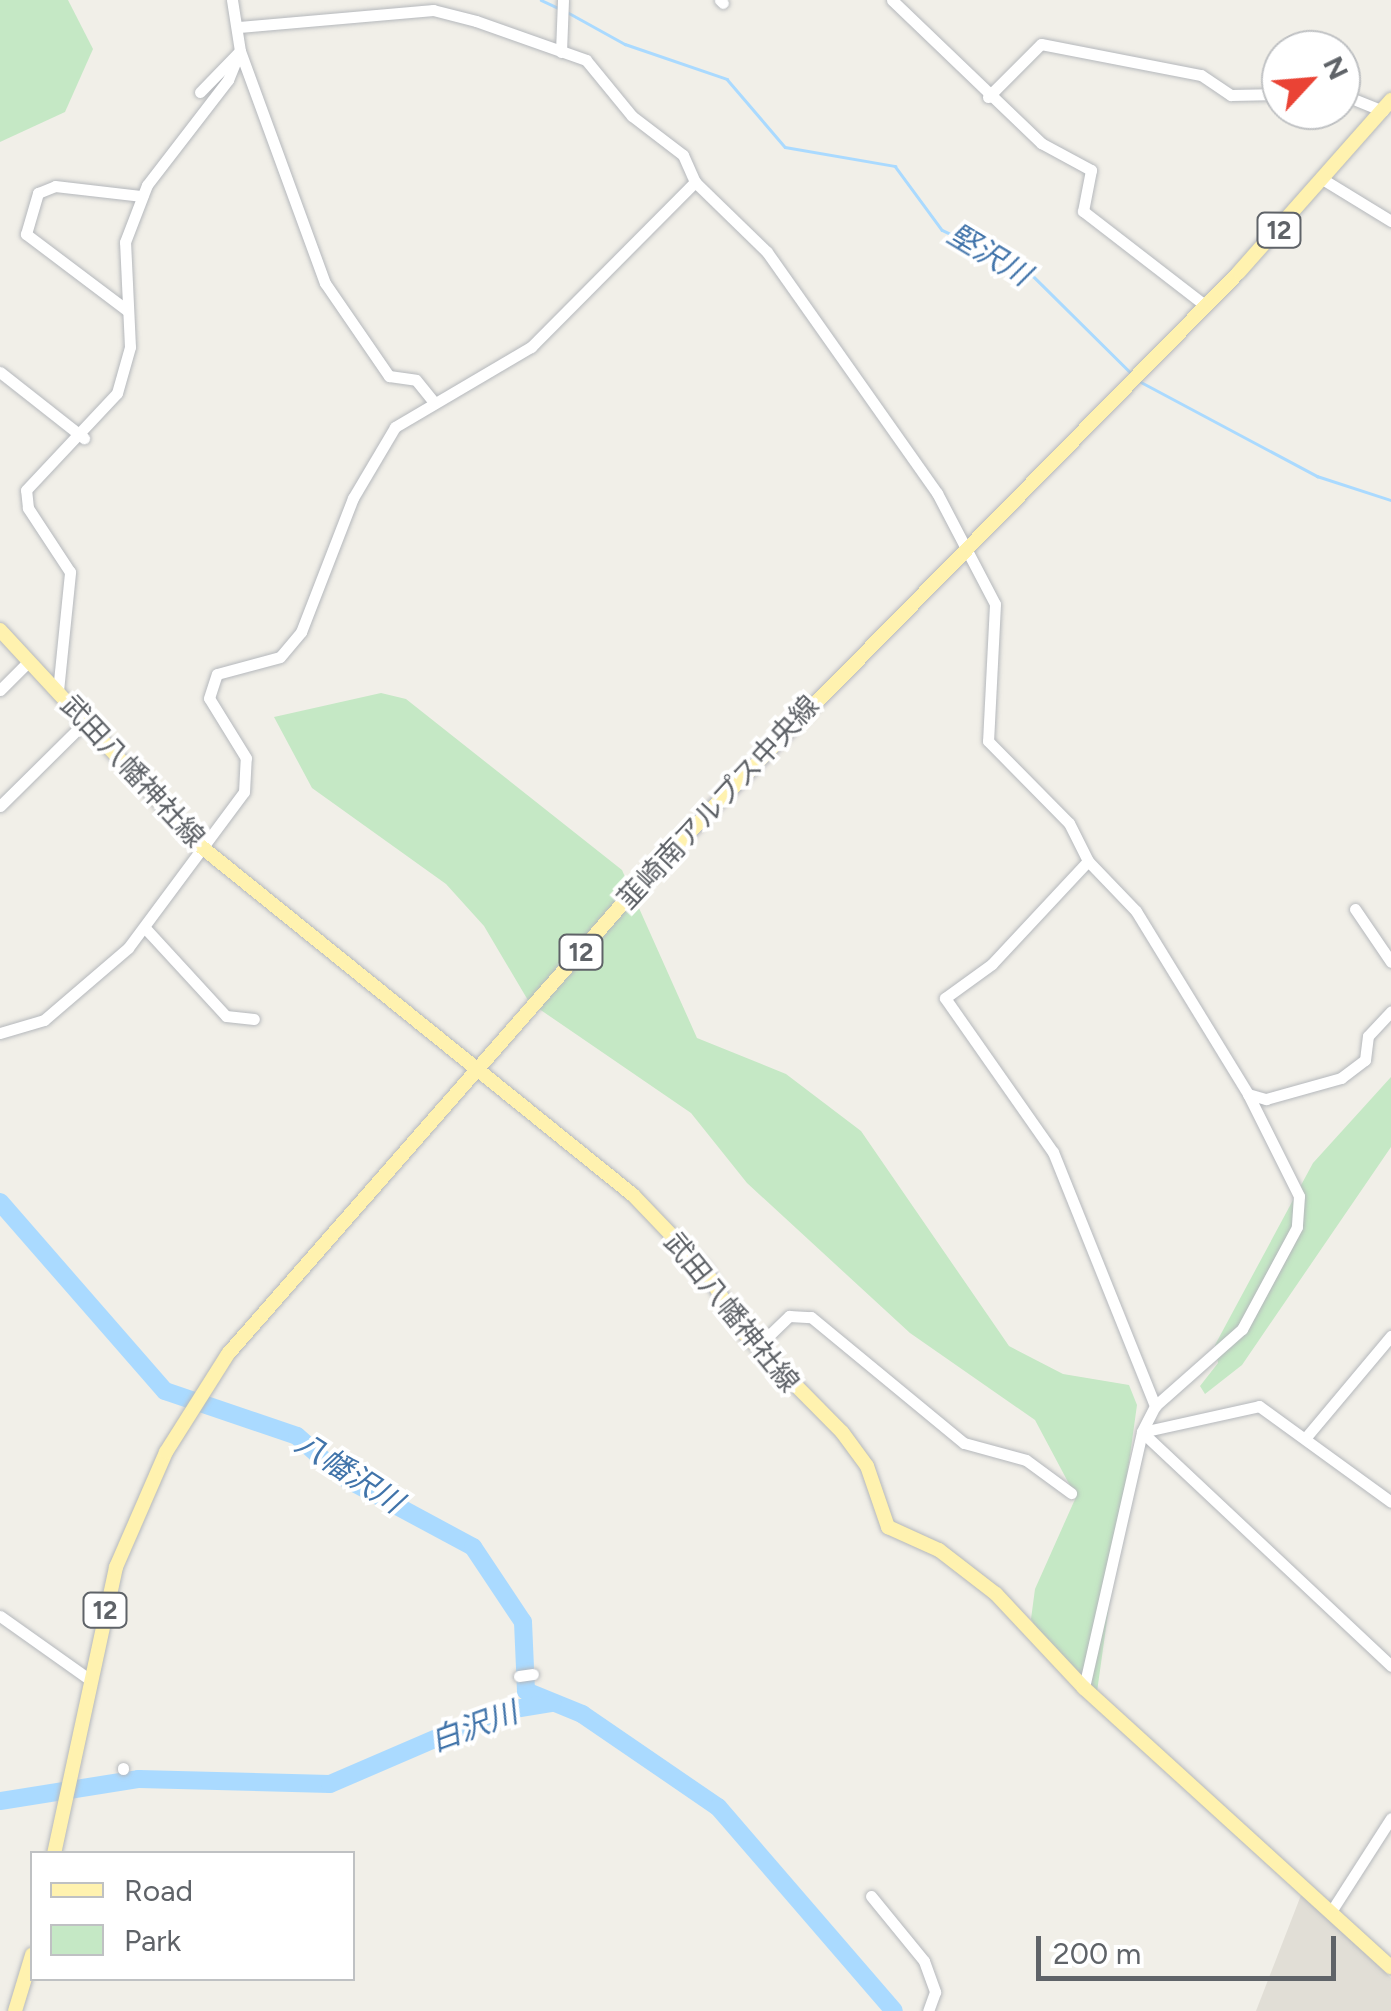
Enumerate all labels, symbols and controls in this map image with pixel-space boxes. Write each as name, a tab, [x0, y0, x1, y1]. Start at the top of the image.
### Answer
north arrow	[1261, 30, 1361, 130]
text: N	[1316, 51, 1356, 85]
road number: 12	[1254, 210, 1304, 250]
water label: 堅沢川	[941, 216, 1037, 294]
street label: 武田八幡神社線	[54, 688, 212, 854]
street label: 韮崎南アルプス中央線	[610, 688, 826, 916]
road number: 12	[556, 932, 606, 972]
street label: 武田八幡神社線	[657, 1225, 807, 1399]
water label: 八幡沢川	[289, 1425, 409, 1521]
road number: 12	[80, 1590, 130, 1630]
water label: 白沢川	[426, 1695, 522, 1759]
legend	[30, 1851, 355, 1981]
text: Road	[124, 1872, 193, 1909]
scale bar	[1041, 1916, 1341, 1978]
text: Park	[124, 1922, 181, 1959]
text: 200 m	[1053, 1935, 1141, 1972]

